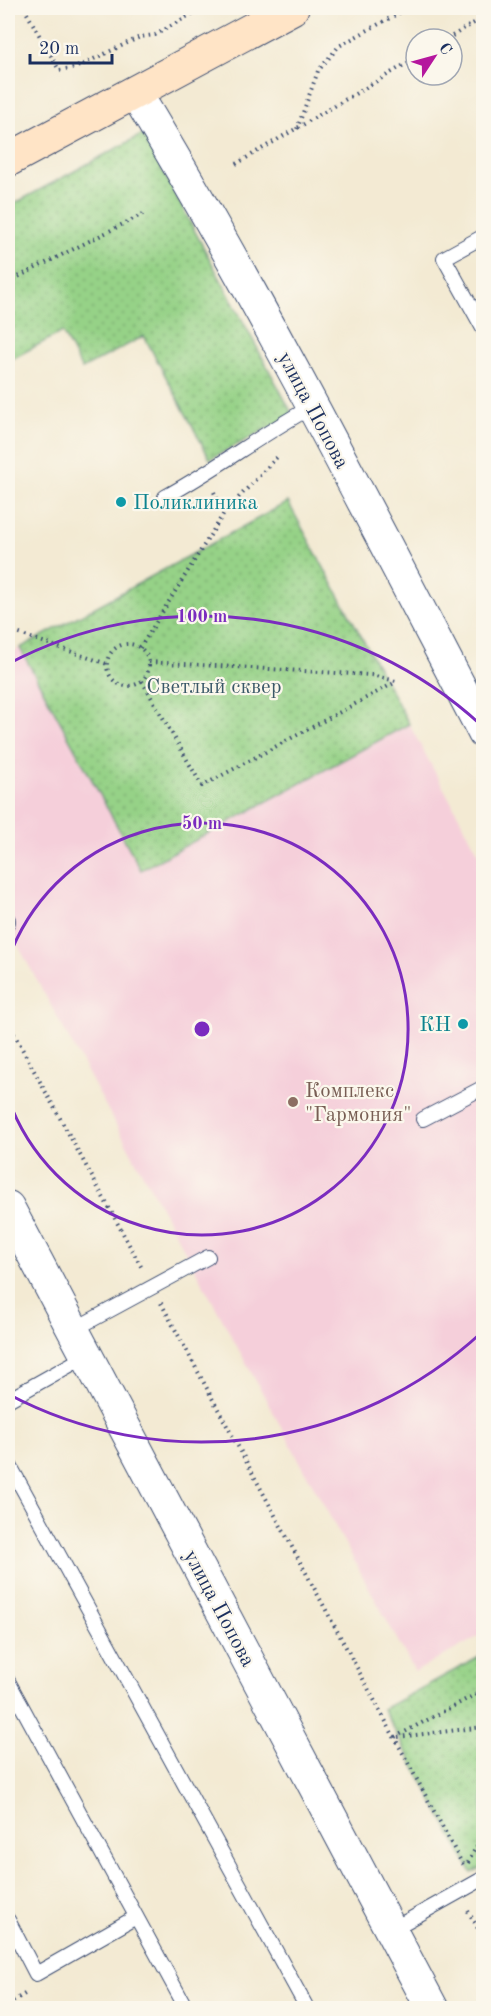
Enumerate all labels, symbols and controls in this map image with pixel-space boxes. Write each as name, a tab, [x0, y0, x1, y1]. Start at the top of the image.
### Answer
scale bar	[30, 27, 112, 65]
north arrow	[404, 27, 464, 87]
text: 20 m	[39, 40, 79, 58]
text: С	[435, 40, 454, 58]
street label: улица Попова	[273, 349, 352, 473]
place label: Поликлиника	[133, 493, 258, 514]
marker: Поликлиника	[114, 495, 128, 509]
text: 100 m	[177, 608, 227, 626]
park label: Светлый сквер	[146, 677, 282, 698]
text: 50 m	[182, 815, 222, 833]
place label: КН	[419, 1015, 451, 1036]
marker: КН	[456, 1017, 470, 1031]
centre of rings	[192, 1019, 212, 1039]
place label: Комплекс "Гармония"	[305, 1081, 412, 1126]
marker: Комплекс "Гармония"	[286, 1095, 300, 1109]
street label: улица Попова	[179, 1547, 258, 1671]

